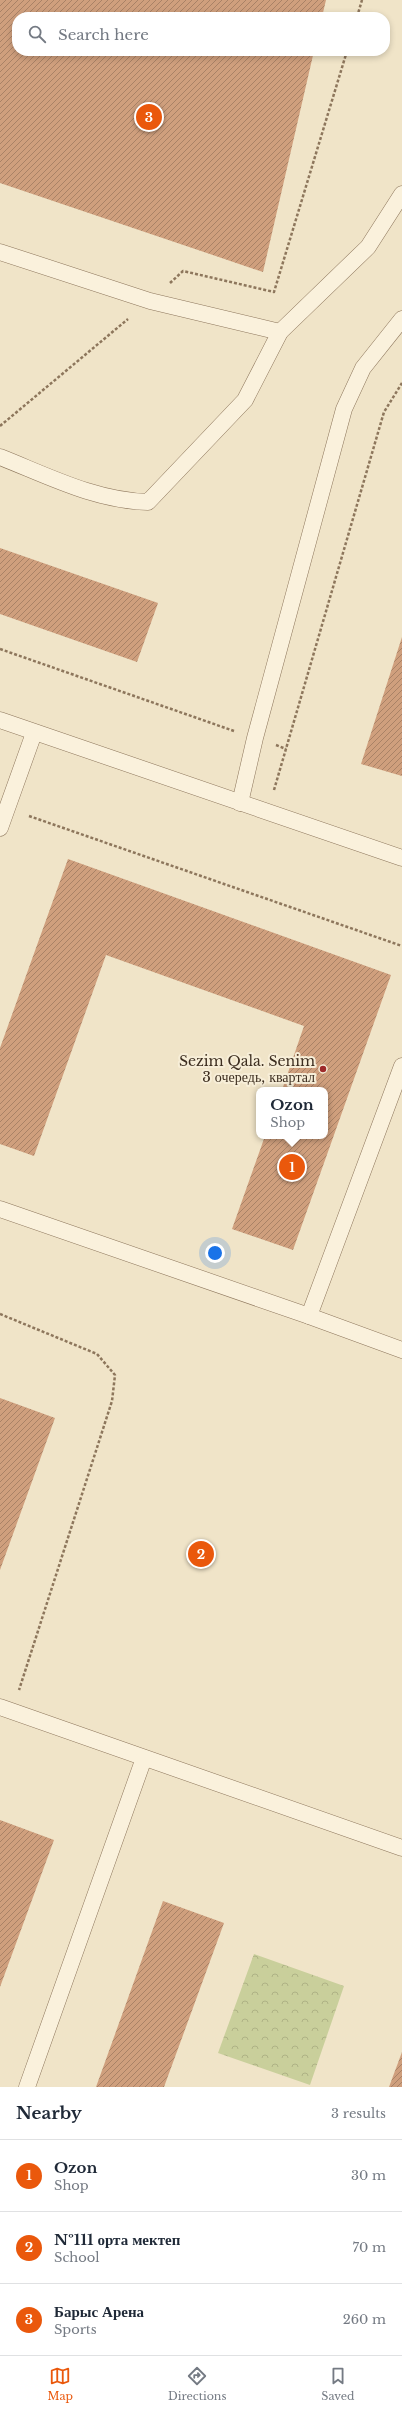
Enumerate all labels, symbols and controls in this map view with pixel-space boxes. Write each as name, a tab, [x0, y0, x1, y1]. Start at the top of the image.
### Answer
search box	[12, 12, 390, 56]
icon: search	[26, 23, 48, 45]
text: Search here	[58, 25, 149, 44]
pin: 3	[136, 102, 162, 132]
place label: Sezim Qala. Senim 3 очередь, квартал	[179, 1052, 315, 1086]
marker: Sezim Qala. Senim 3 очередь, квартал	[318, 1064, 328, 1074]
popup	[256, 1087, 328, 1139]
text: Ozon	[270, 1095, 314, 1114]
text: Shop	[270, 1114, 305, 1131]
pin: 1	[279, 1152, 305, 1182]
your location	[205, 1243, 225, 1263]
pin: 2	[188, 1539, 214, 1569]
text: Nearby	[16, 2103, 82, 2124]
text: 3 results	[331, 2105, 386, 2122]
text: Ozon	[54, 2158, 97, 2177]
text: 1	[26, 2167, 32, 2184]
text: 30 m	[351, 2167, 386, 2184]
text: Shop	[54, 2177, 89, 2194]
text: №111 орта мектеп	[54, 2230, 180, 2249]
text: 2	[25, 2239, 33, 2256]
text: 70 m	[353, 2239, 386, 2256]
text: School	[54, 2249, 100, 2266]
text: Барыс Арена	[54, 2302, 144, 2321]
text: 3	[25, 2311, 33, 2328]
text: 260 m	[343, 2311, 386, 2328]
text: Sports	[54, 2321, 97, 2338]
tab: Map	[47, 2365, 73, 2403]
tab: Directions	[168, 2365, 226, 2403]
tab: Saved	[321, 2365, 355, 2403]

